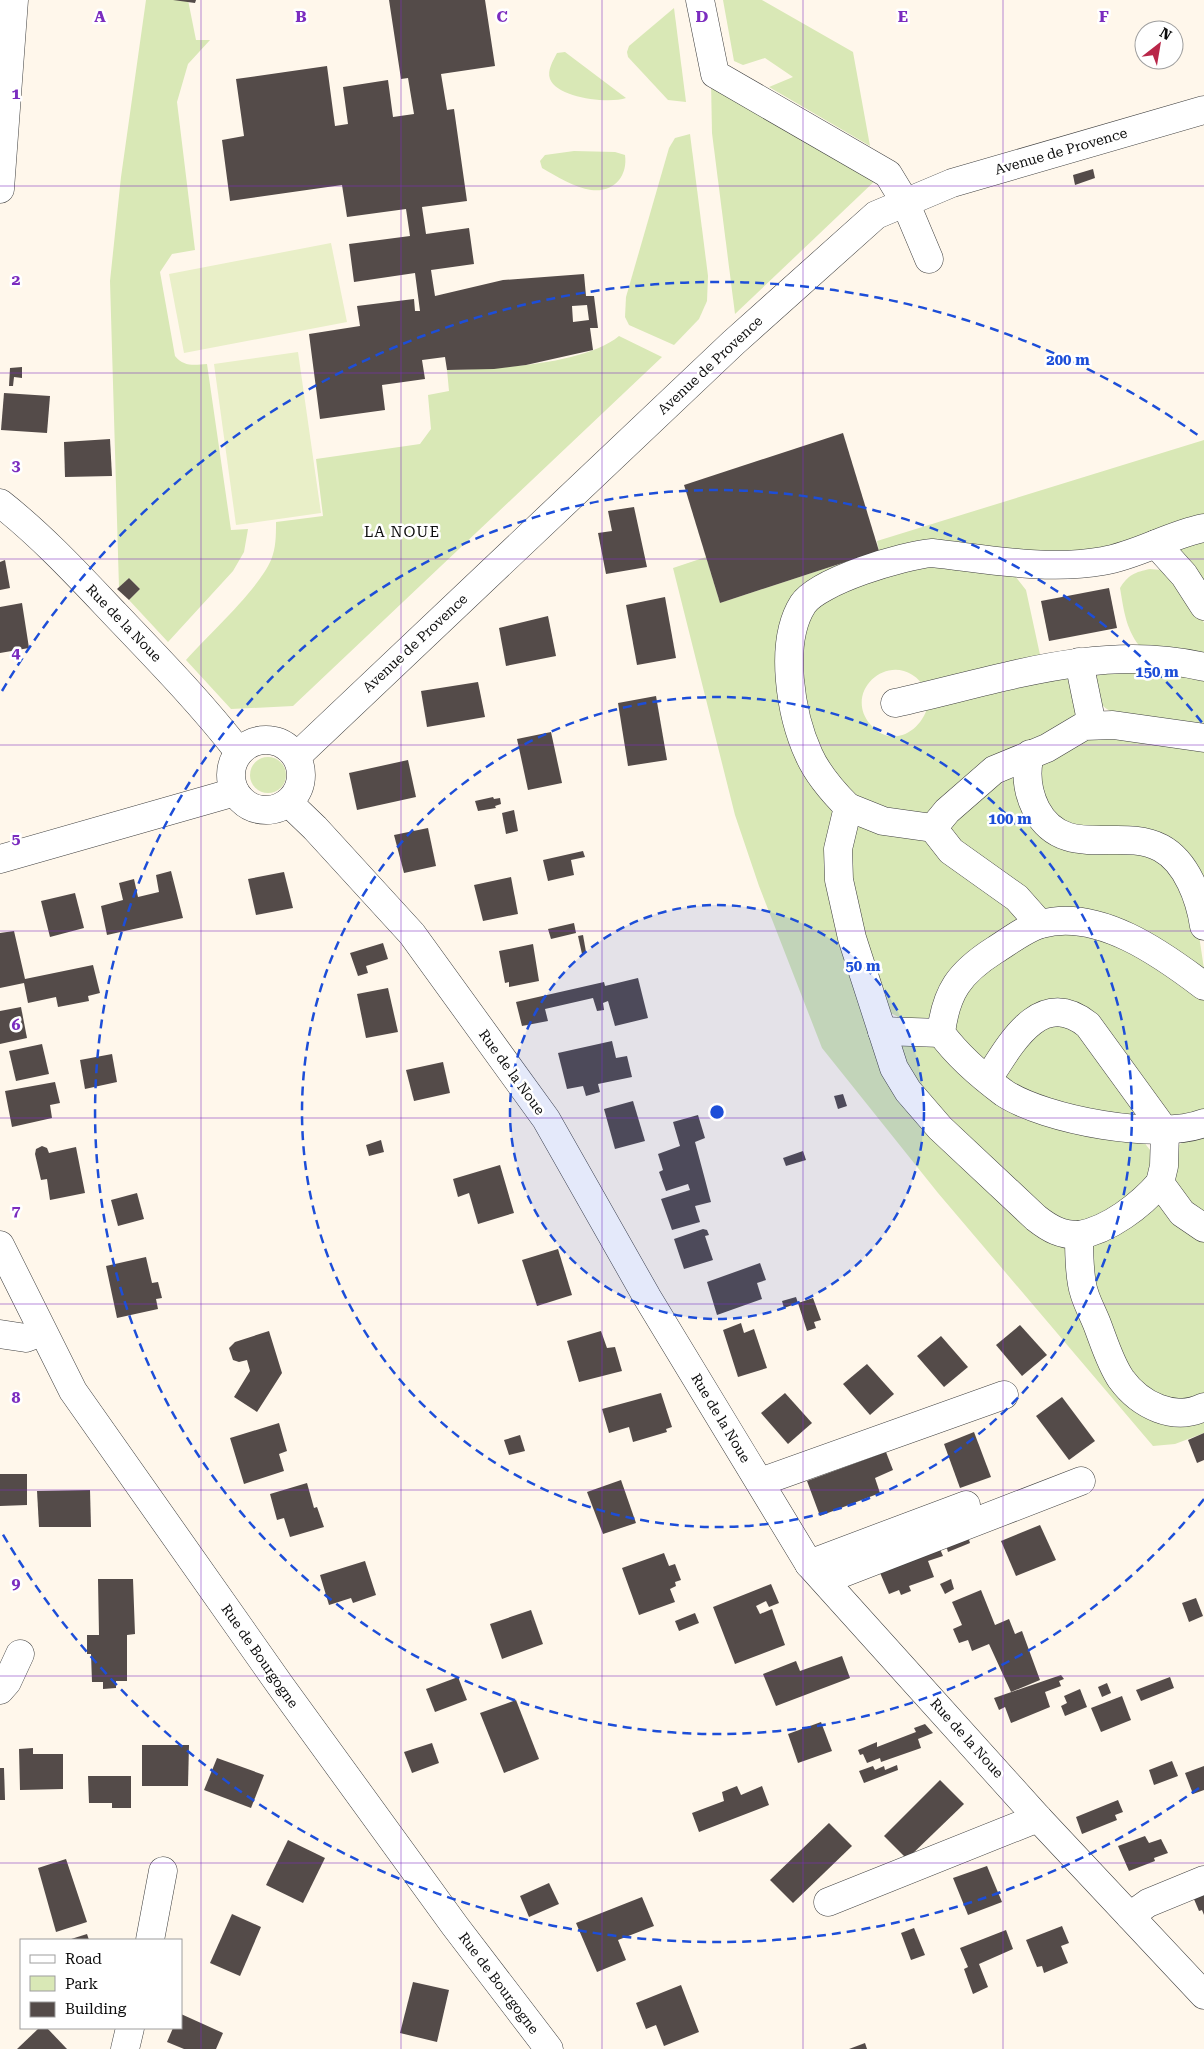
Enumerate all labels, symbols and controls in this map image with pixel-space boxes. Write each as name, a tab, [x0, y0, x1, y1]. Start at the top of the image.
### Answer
text: A	[94, 7, 106, 26]
text: B	[295, 7, 307, 26]
text: C	[496, 7, 508, 26]
text: D	[696, 7, 709, 26]
text: E	[898, 7, 908, 26]
text: F	[1099, 7, 1109, 26]
north arrow	[1134, 20, 1184, 70]
text: N	[1157, 24, 1175, 44]
text: 1	[12, 84, 21, 103]
street label: Avenue de Provence	[993, 124, 1129, 178]
text: 2	[12, 270, 21, 289]
street label: Avenue de Provence	[654, 312, 766, 418]
text: 200 m	[1046, 351, 1090, 369]
text: 3	[12, 456, 21, 475]
district label: LA NOUE	[364, 523, 440, 541]
street label: Rue de la Noue	[83, 581, 165, 665]
street label: Avenue de Provence	[359, 590, 471, 696]
text: 4	[12, 643, 21, 662]
text: 150 m	[1135, 663, 1179, 681]
text: 100 m	[988, 810, 1032, 828]
text: 5	[12, 829, 21, 848]
text: 50 m	[845, 957, 881, 975]
text: 6	[12, 1015, 21, 1034]
street label: Rue de la Noue	[476, 1026, 548, 1118]
centre of rings	[708, 1103, 726, 1121]
text: 7	[12, 1201, 21, 1220]
street label: Rue de la Noue	[688, 1371, 754, 1466]
text: 8	[12, 1388, 21, 1407]
text: 9	[12, 1574, 21, 1593]
street label: Rue de Bourgogne	[218, 1601, 302, 1711]
street label: Rue de la Noue	[927, 1695, 1007, 1781]
street label: Rue de Bourgogne	[456, 1929, 543, 2037]
legend	[20, 1939, 182, 2029]
text: Road	[65, 1950, 102, 1968]
text: Park	[65, 1975, 99, 1993]
text: Building	[65, 2000, 127, 2018]

